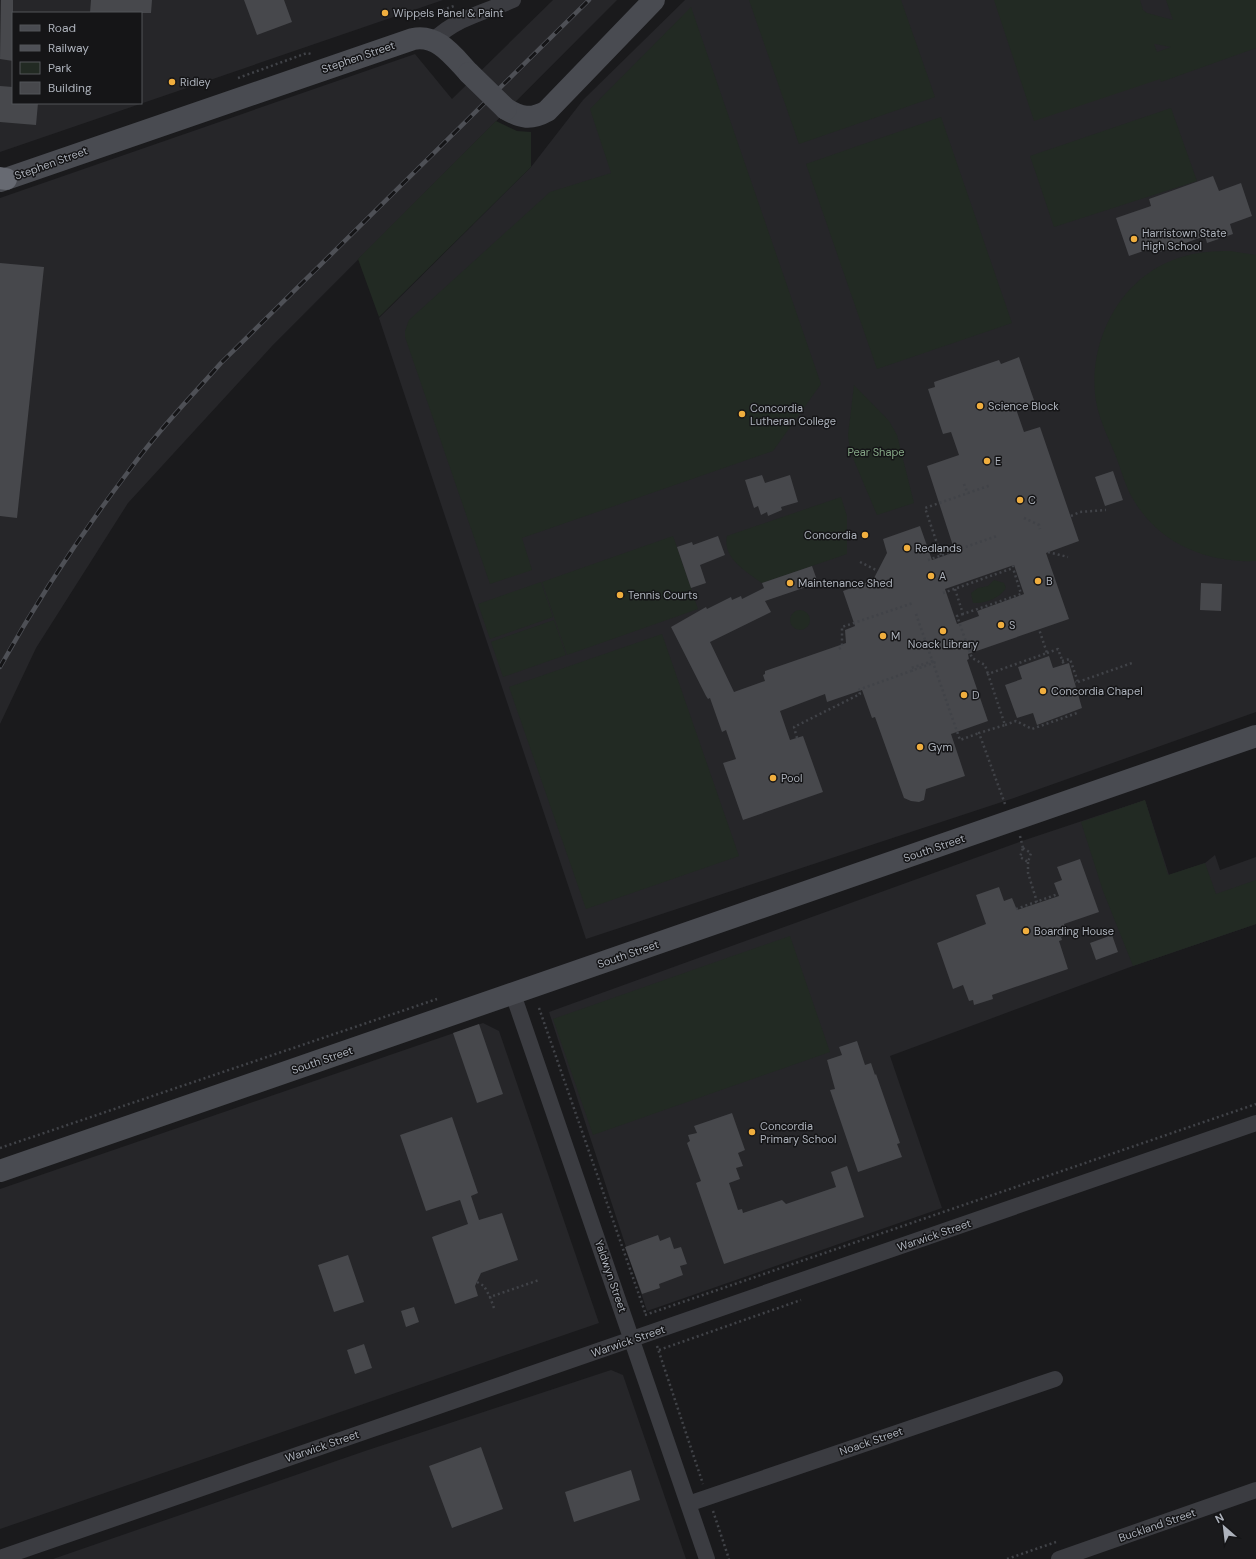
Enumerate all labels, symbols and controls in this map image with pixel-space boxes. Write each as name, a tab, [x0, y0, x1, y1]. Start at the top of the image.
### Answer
place label: Wippels Panel & Paint	[393, 6, 504, 20]
marker: Wippels Panel & Paint	[380, 8, 390, 18]
legend	[12, 12, 142, 104]
text: Road	[48, 20, 76, 36]
street label: Stephen Street	[319, 38, 397, 76]
text: Railway	[48, 40, 89, 56]
text: Park	[48, 60, 72, 76]
place label: Ridley	[180, 75, 211, 89]
marker: Ridley	[167, 77, 177, 87]
text: Building	[48, 80, 92, 96]
street label: Stephen Street	[13, 143, 89, 183]
place label: Harristown State High School	[1142, 226, 1227, 253]
marker: Harristown State High School	[1129, 234, 1139, 244]
place label: Science Block	[988, 399, 1059, 413]
place label: Concordia Lutheran College	[750, 401, 836, 428]
marker: Science Block	[975, 401, 985, 411]
marker: Concordia Lutheran College	[737, 409, 747, 419]
park label: Pear Shape	[847, 445, 905, 459]
place label: E	[995, 454, 1001, 468]
marker: E	[982, 456, 992, 466]
place label: C	[1028, 493, 1036, 507]
marker: C	[1015, 495, 1025, 505]
place label: Concordia	[804, 528, 857, 542]
marker: Concordia	[860, 530, 870, 540]
place label: Redlands	[915, 541, 962, 555]
marker: Redlands	[902, 543, 912, 553]
place label: A	[939, 569, 946, 583]
marker: A	[926, 571, 936, 581]
place label: B	[1046, 574, 1053, 588]
place label: Maintenance Shed	[798, 576, 893, 590]
marker: B	[1033, 576, 1043, 586]
marker: Maintenance Shed	[785, 578, 795, 588]
place label: Tennis Courts	[628, 588, 698, 602]
marker: Tennis Courts	[615, 590, 625, 600]
place label: S	[1009, 618, 1015, 632]
marker: S	[996, 620, 1006, 630]
marker: Noack Library	[938, 626, 948, 636]
place label: M	[891, 629, 900, 643]
marker: M	[878, 631, 888, 641]
place label: Noack Library	[908, 637, 978, 651]
place label: Concordia Chapel	[1051, 684, 1143, 698]
marker: Concordia Chapel	[1038, 686, 1048, 696]
place label: D	[972, 688, 980, 702]
marker: D	[959, 690, 969, 700]
place label: Gym	[928, 740, 952, 754]
marker: Gym	[915, 742, 925, 752]
place label: Pool	[781, 771, 803, 785]
marker: Pool	[768, 773, 778, 783]
street label: South Street	[901, 831, 967, 865]
place label: Boarding House	[1034, 924, 1114, 938]
marker: Boarding House	[1021, 926, 1031, 936]
street label: South Street	[595, 937, 661, 971]
street label: South Street	[289, 1043, 355, 1077]
place label: Concordia Primary School	[760, 1119, 836, 1146]
marker: Concordia Primary School	[747, 1127, 757, 1137]
street label: Warwick Street	[895, 1216, 973, 1254]
street label: Yaldwyn Street	[592, 1238, 630, 1314]
street label: Warwick Street	[589, 1322, 667, 1360]
street label: Noack Street	[837, 1424, 905, 1458]
street label: Warwick Street	[283, 1427, 361, 1465]
street label: Buckland Street	[1117, 1505, 1197, 1545]
north arrow	[1204, 1507, 1244, 1547]
text: N	[1212, 1510, 1226, 1526]

